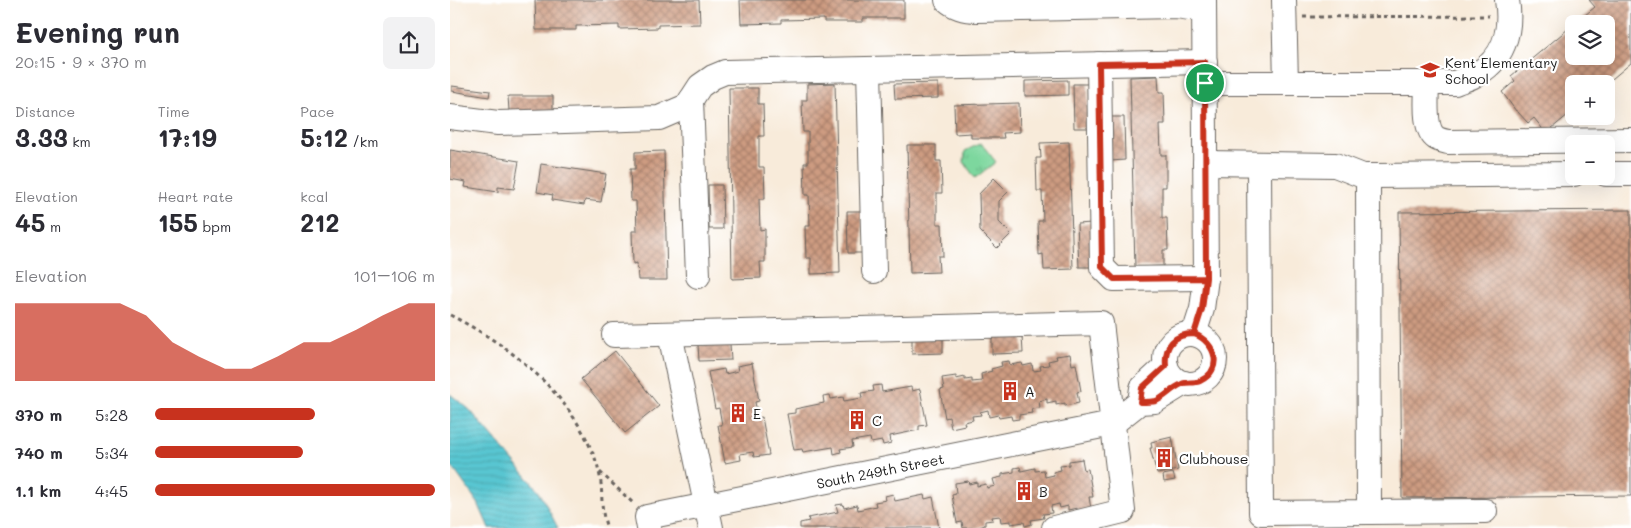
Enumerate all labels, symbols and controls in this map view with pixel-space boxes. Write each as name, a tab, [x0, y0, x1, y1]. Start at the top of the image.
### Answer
text: Evening run	[15, 14, 180, 50]
map controls	[1565, 15, 1615, 185]
button: layers	[1565, 15, 1615, 65]
button: share	[383, 17, 435, 69]
text: 20:15 · 9 × 370 m	[15, 51, 147, 72]
place label: Kent Elementary School	[1445, 53, 1558, 88]
school or university icon: Kent Elementary School	[1419, 59, 1441, 81]
pin	[1184, 62, 1226, 104]
icon: arrive	[1191, 69, 1219, 97]
button: +	[1565, 75, 1615, 125]
text: Distance	[15, 102, 75, 121]
text: Time	[158, 102, 190, 121]
text: Pace	[300, 102, 335, 121]
text: 3.33	[15, 121, 68, 153]
text: 17:19	[158, 121, 217, 153]
text: 5:12	[300, 121, 348, 153]
text: km	[68, 132, 91, 151]
text: /km	[348, 132, 378, 151]
button: −	[1565, 135, 1615, 185]
text: Elevation	[15, 187, 78, 206]
text: Heart rate	[158, 187, 233, 206]
text: kcal	[300, 187, 328, 206]
text: 45	[15, 206, 45, 238]
text: 155	[158, 206, 198, 238]
text: 212	[300, 206, 339, 238]
text: m	[45, 217, 61, 236]
text: bpm	[198, 217, 231, 236]
text: Elevation	[15, 265, 87, 286]
text: 101–106 m	[353, 265, 435, 286]
building icon: A	[999, 380, 1021, 402]
place label: A	[1025, 382, 1035, 401]
building icon: E	[727, 402, 749, 424]
text: 370 m	[15, 404, 62, 425]
text: 5:28	[95, 404, 128, 425]
place label: E	[753, 404, 761, 423]
building icon: C	[846, 409, 868, 431]
place label: C	[872, 411, 882, 430]
text: 740 m	[15, 442, 63, 463]
text: 5:34	[95, 442, 128, 463]
building icon: Clubhouse	[1153, 447, 1175, 469]
street label: South 249th Street	[815, 448, 946, 492]
place label: Clubhouse	[1179, 449, 1248, 468]
text: 1.1 km	[15, 480, 61, 501]
text: 4:45	[95, 480, 128, 501]
building icon: B	[1013, 480, 1035, 502]
place label: B	[1039, 482, 1048, 501]

